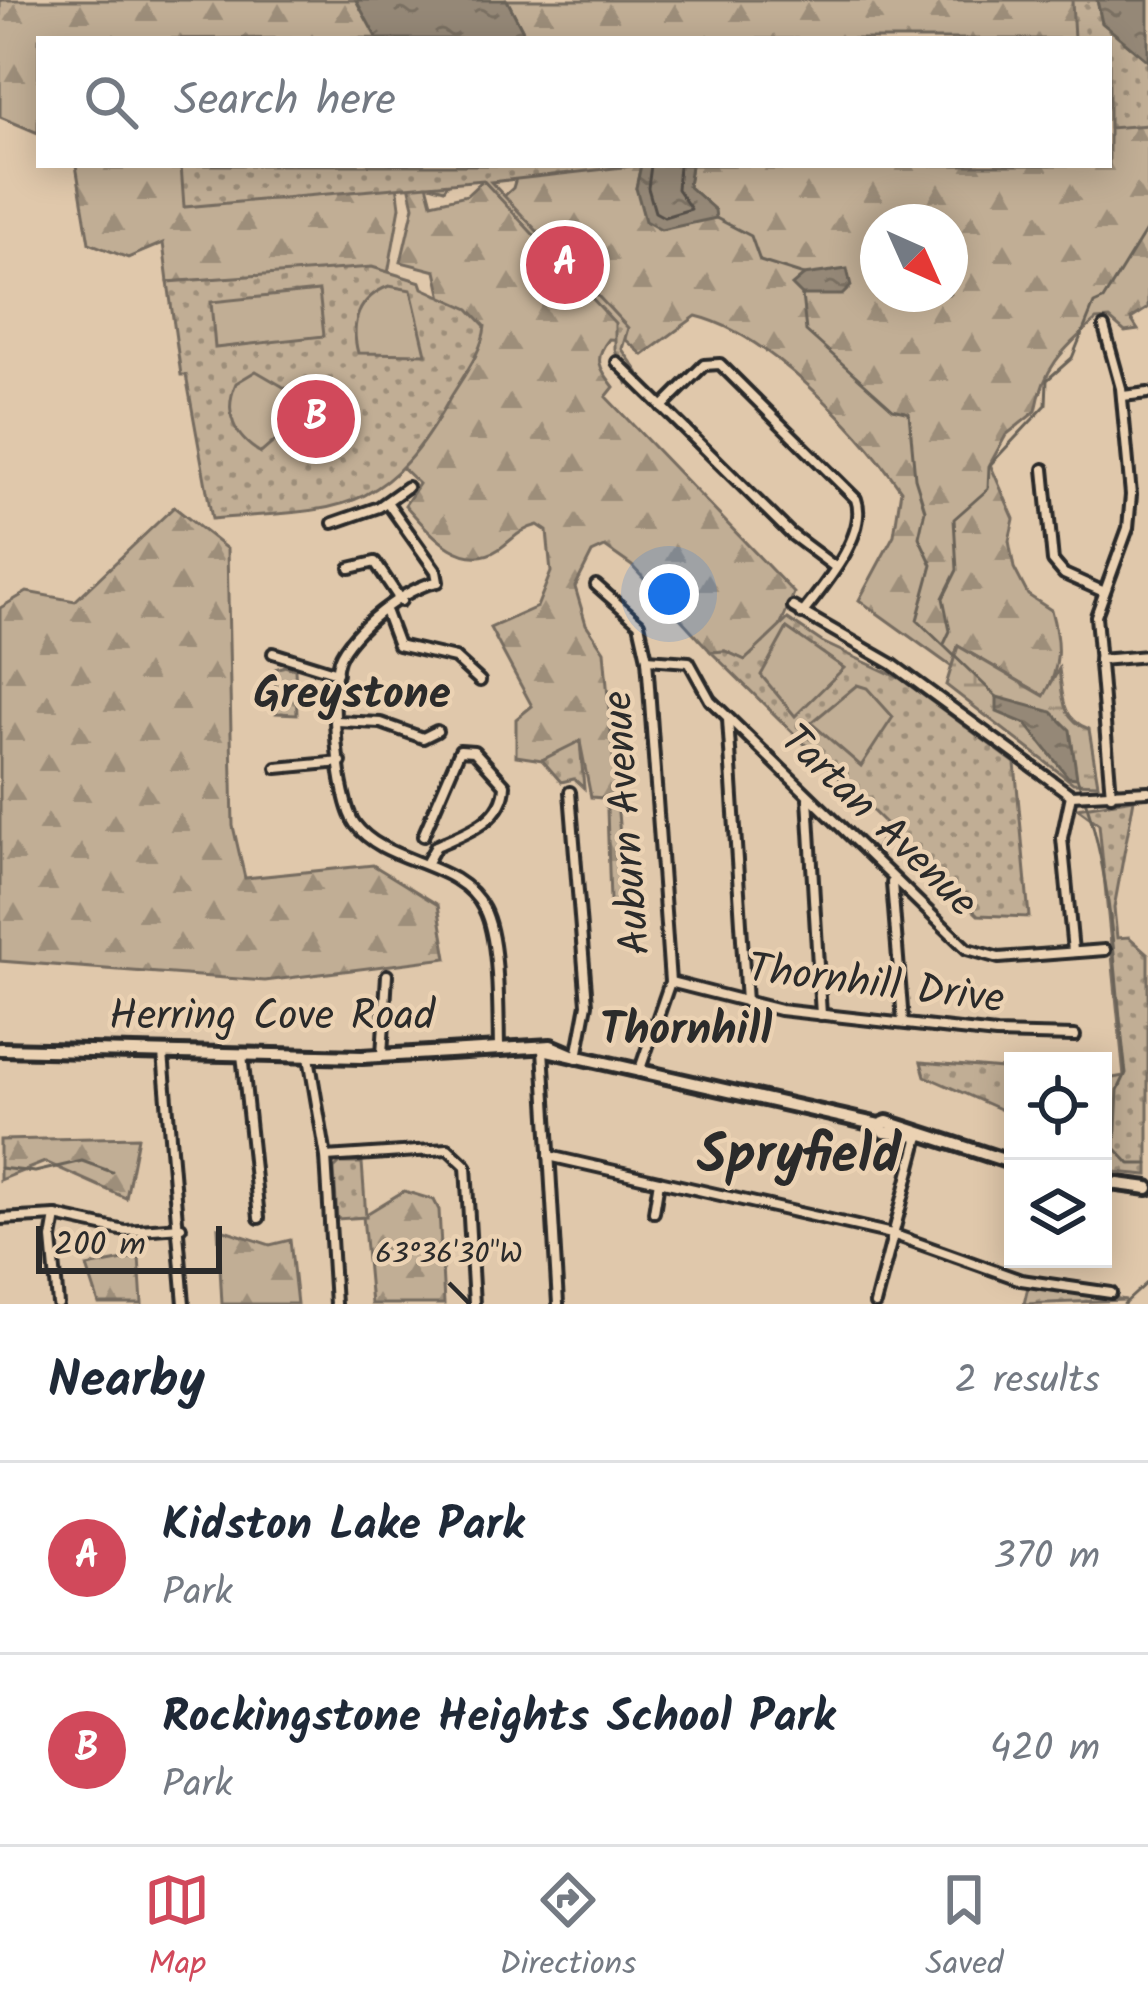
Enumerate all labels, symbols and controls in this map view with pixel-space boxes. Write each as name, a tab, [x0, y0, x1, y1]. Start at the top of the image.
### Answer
search box	[36, 36, 1112, 168]
text: Search here	[174, 66, 396, 138]
icon: search	[78, 69, 144, 135]
north arrow	[860, 204, 968, 312]
pin: A	[526, 220, 604, 310]
pin: B	[277, 374, 355, 464]
your location	[639, 564, 699, 624]
district label: Greystone	[253, 660, 451, 732]
street label: Auburn Avenue	[585, 689, 671, 957]
street label: Tartan Avenue	[763, 709, 993, 935]
street label: Thornhill Drive	[744, 936, 1008, 1034]
street label: Herring Cove Road	[109, 984, 436, 1051]
district label: Thornhill	[600, 996, 772, 1068]
map controls	[1004, 1052, 1112, 1268]
button: locate	[1004, 1052, 1112, 1160]
district label: Spryfield	[697, 1115, 902, 1201]
button: layers	[1004, 1160, 1112, 1268]
scale bar	[36, 1220, 222, 1273]
text: 200 m	[54, 1220, 146, 1273]
text: 63°36'30"W	[375, 1231, 523, 1279]
text: Nearby	[48, 1342, 205, 1423]
text: 2 results	[955, 1351, 1100, 1413]
text: Kidston Lake Park	[162, 1491, 524, 1563]
text: A	[75, 1527, 99, 1589]
text: 370 m	[994, 1527, 1100, 1589]
text: Park	[162, 1563, 233, 1625]
text: Rockingstone Heights School Park	[162, 1683, 835, 1755]
text: B	[75, 1719, 99, 1781]
text: 420 m	[990, 1719, 1100, 1781]
text: Park	[162, 1755, 233, 1817]
tab: Map	[144, 1867, 210, 1992]
tab: Directions	[499, 1867, 636, 1992]
tab: Saved	[925, 1867, 1004, 1992]

